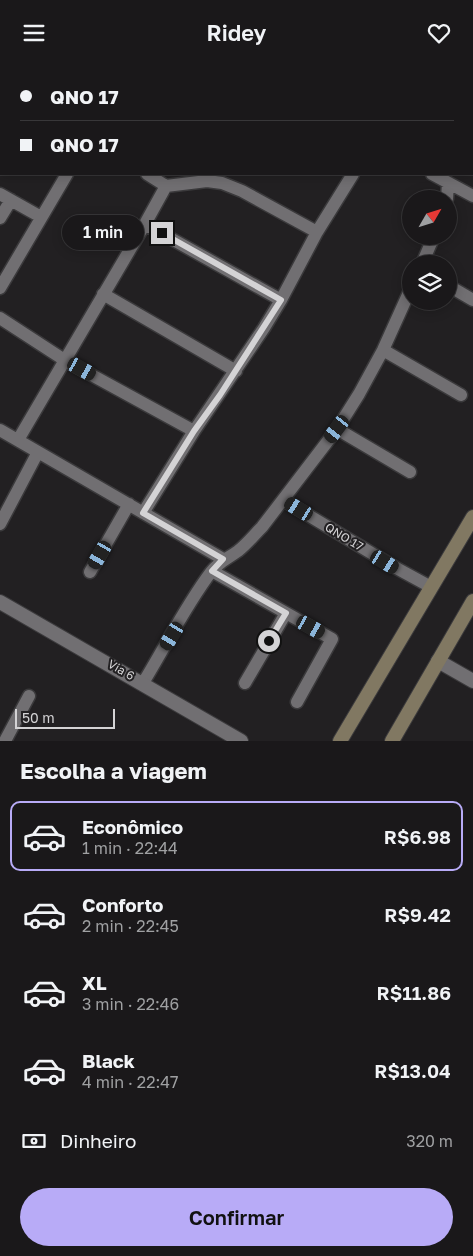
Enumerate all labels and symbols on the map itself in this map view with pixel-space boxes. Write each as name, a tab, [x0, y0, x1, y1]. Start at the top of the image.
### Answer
north arrow	[402, 190, 458, 245]
callout: 1 min	[62, 215, 144, 251]
route end	[151, 222, 173, 244]
car	[65, 355, 98, 383]
car	[321, 413, 352, 445]
car	[282, 495, 315, 523]
street label: QNO 17	[322, 519, 366, 554]
car	[86, 538, 113, 572]
car	[368, 548, 401, 576]
car	[294, 613, 327, 641]
car	[157, 619, 186, 653]
route start	[258, 630, 280, 652]
street label: Via 6	[105, 656, 137, 683]
scale bar	[15, 706, 115, 729]

